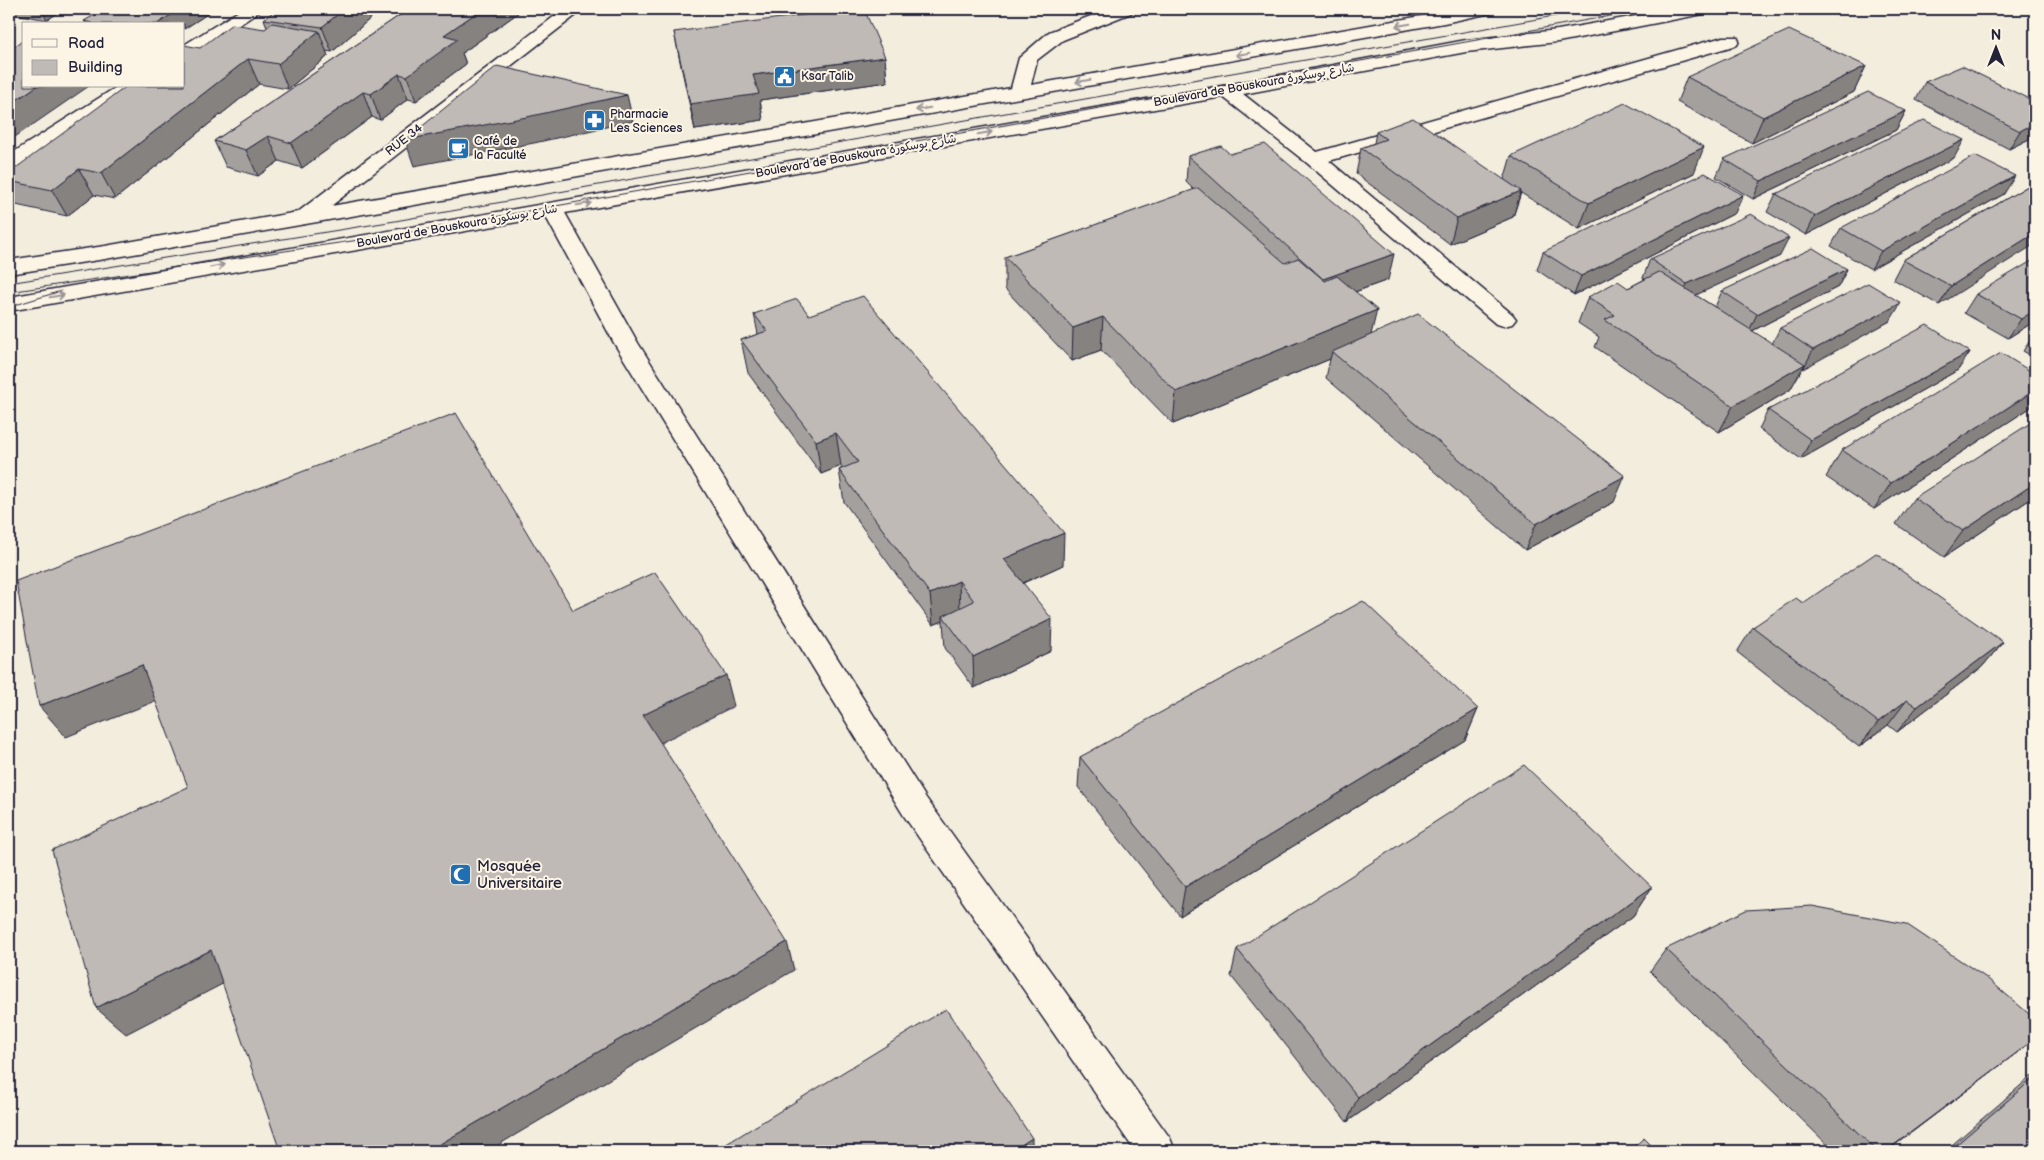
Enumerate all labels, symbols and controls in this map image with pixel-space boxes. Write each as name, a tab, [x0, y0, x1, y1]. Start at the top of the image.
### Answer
one-way arrow	[1395, 21, 1411, 31]
legend	[22, 22, 185, 88]
north arrow	[1972, 22, 2022, 72]
text: N	[1991, 27, 2001, 44]
text: Road	[68, 34, 104, 53]
one-way arrow	[1235, 49, 1251, 59]
text: Building	[68, 58, 123, 77]
street label: Boulevard de Bouskoura شارع بوسكورة	[1152, 60, 1356, 111]
public building icon: Ksar Talib	[773, 64, 797, 88]
place label: Ksar Talib	[801, 69, 854, 84]
one-way arrow	[1075, 77, 1091, 87]
one-way arrow	[915, 105, 931, 114]
place label: Pharmacie Les Sciences	[610, 107, 682, 136]
pharmacy icon: Pharmacie Les Sciences	[582, 109, 606, 133]
street label: RUE 34	[382, 120, 426, 159]
one-way arrow	[977, 128, 993, 138]
street label: Boulevard de Bouskoura شارع بوسكورة	[754, 131, 958, 182]
place label: Café de la Faculté	[474, 134, 527, 163]
cafe icon: Café de la Faculté	[446, 136, 470, 160]
one-way arrow	[575, 198, 591, 208]
street label: Boulevard de Bouskoura شارع بوسكورة	[355, 201, 559, 252]
one-way arrow	[208, 261, 224, 271]
one-way arrow	[48, 290, 64, 300]
place label: Mosquée Universitaire	[477, 857, 562, 893]
mosque icon: Mosquée Universitaire	[449, 863, 473, 887]

